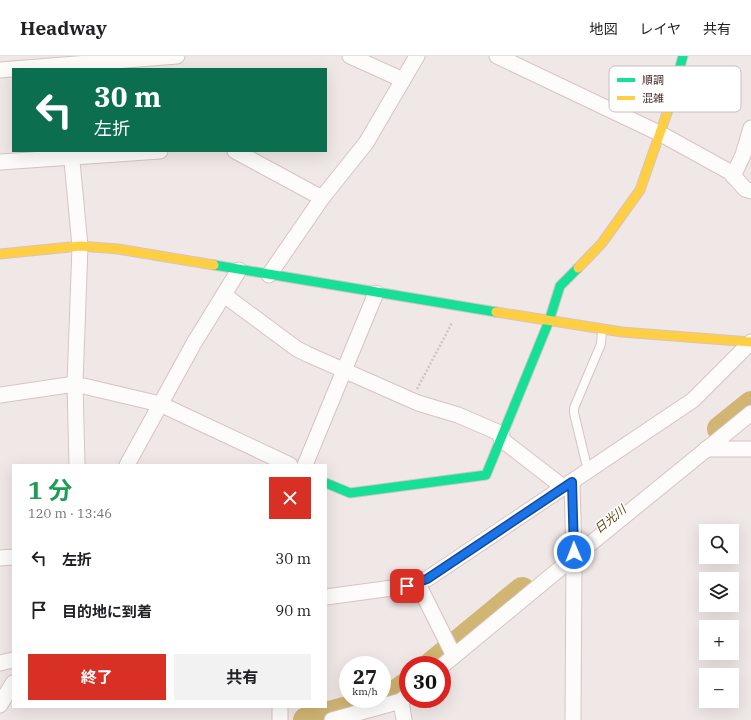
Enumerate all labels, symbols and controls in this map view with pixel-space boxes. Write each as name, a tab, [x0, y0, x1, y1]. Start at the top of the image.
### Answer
text: Headway	[20, 16, 107, 40]
text: 地図	[589, 20, 617, 38]
text: レイヤ	[639, 20, 681, 38]
text: 共有	[703, 20, 731, 38]
legend	[609, 66, 741, 112]
text: 順調	[642, 73, 664, 87]
text: 30 m	[94, 78, 161, 115]
icon: left	[28, 84, 80, 136]
text: 混雑	[642, 91, 664, 105]
text: 左折	[94, 117, 130, 140]
text: 1 分	[28, 474, 72, 506]
button: close	[269, 477, 311, 519]
water label: 日光川	[591, 501, 630, 536]
text: 120 m · 13:46	[28, 505, 112, 522]
map controls	[699, 524, 739, 708]
button: search	[699, 524, 739, 564]
position arrow	[553, 531, 595, 573]
icon: left	[28, 547, 50, 569]
text: 30 m	[275, 549, 311, 568]
text: 左折	[62, 550, 92, 569]
pin	[390, 569, 424, 603]
button: layers	[699, 572, 739, 612]
icon: arrive	[396, 575, 418, 597]
icon: arrive	[28, 599, 50, 621]
text: 90 m	[275, 601, 311, 620]
text: 目的地に到着	[62, 602, 152, 621]
button: +	[699, 620, 739, 660]
button: 終了	[28, 654, 166, 700]
button: 共有	[174, 654, 311, 700]
speed limit sign: 30	[399, 656, 451, 708]
text: 27	[353, 663, 377, 690]
button: −	[699, 668, 739, 708]
text: km/h	[352, 685, 378, 698]

